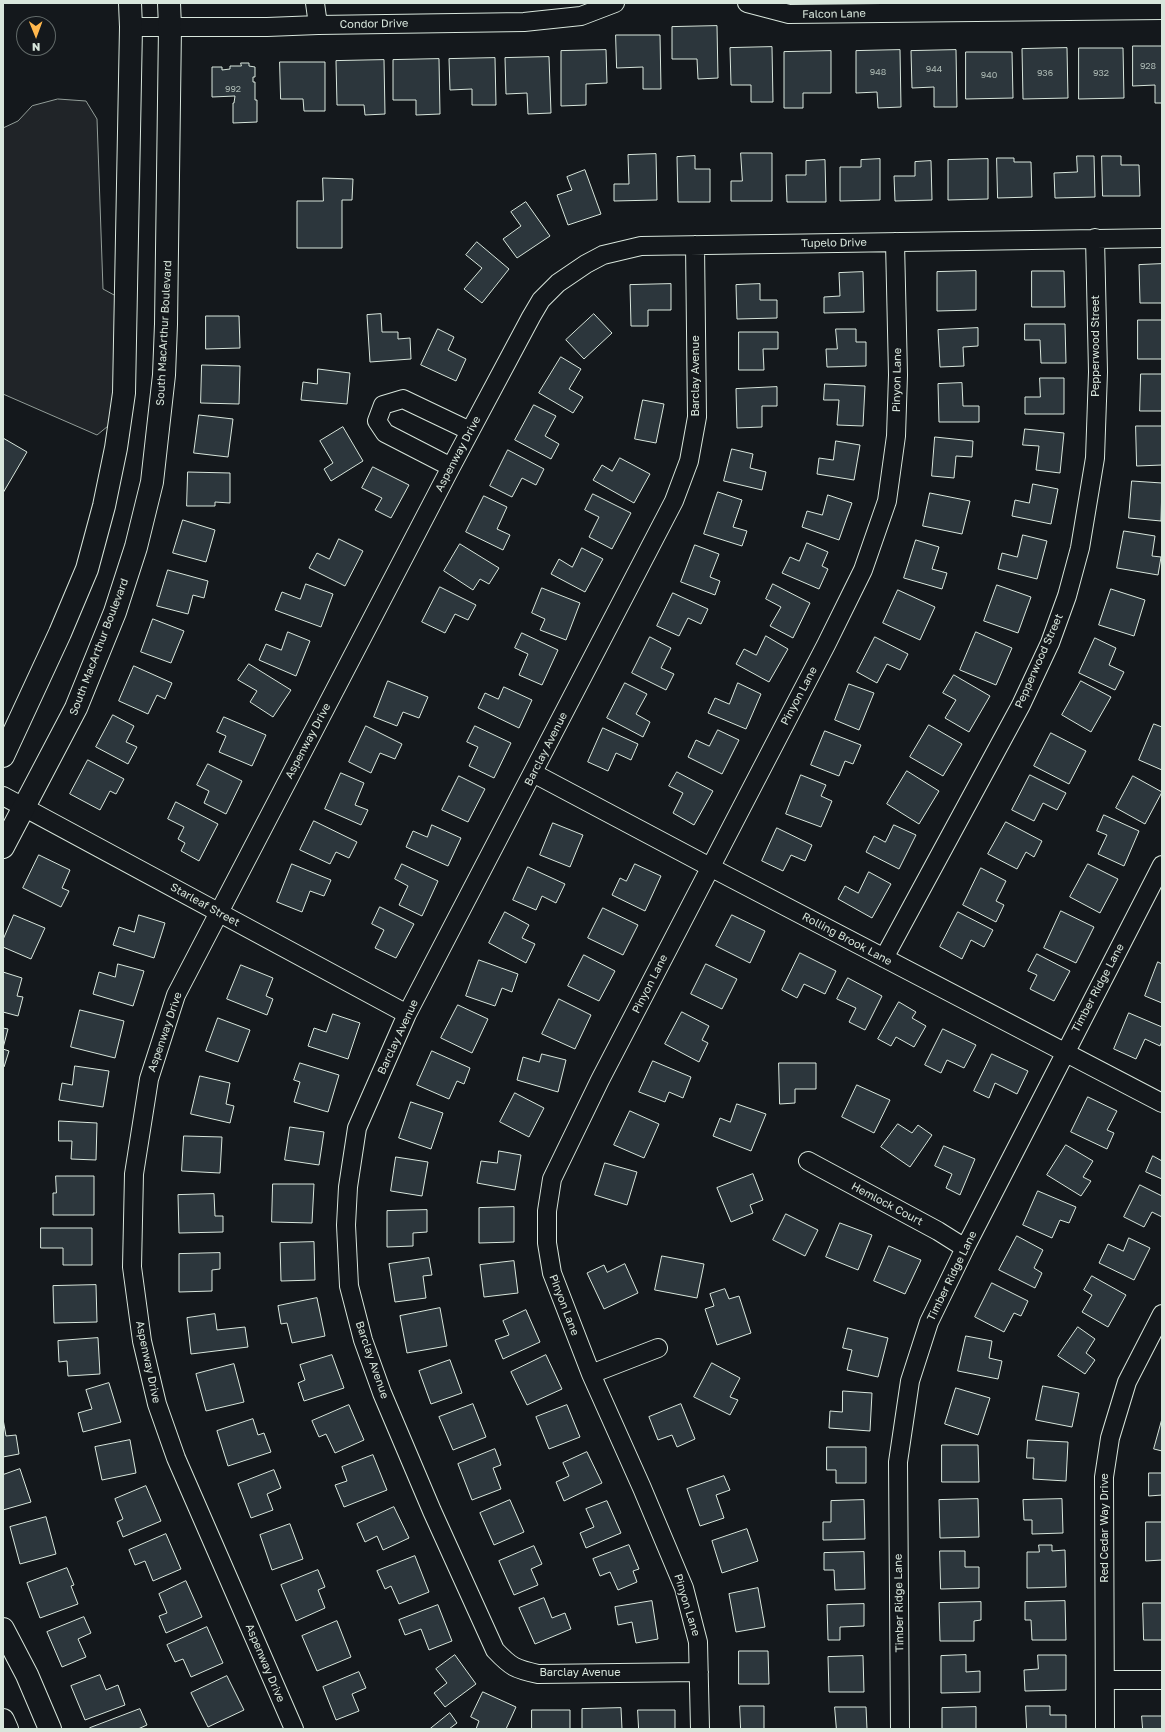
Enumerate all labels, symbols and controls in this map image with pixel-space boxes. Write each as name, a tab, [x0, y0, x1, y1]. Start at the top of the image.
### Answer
street label: Falcon Lane	[802, 7, 866, 21]
north arrow	[16, 16, 56, 56]
street label: Condor Drive	[340, 17, 408, 31]
text: N	[32, 41, 41, 54]
house number: 928	[1140, 61, 1156, 71]
house number: 944	[926, 64, 942, 74]
house number: 948	[870, 67, 886, 77]
house number: 936	[1037, 68, 1053, 78]
house number: 932	[1093, 68, 1109, 78]
house number: 940	[981, 70, 997, 80]
house number: 992	[225, 84, 241, 94]
street label: Tupelo Drive	[801, 236, 867, 250]
street label: South MacArthur Boulevard	[154, 260, 174, 406]
street label: Pepperwood Street	[1089, 295, 1103, 397]
street label: Barclay Avenue	[689, 335, 703, 417]
street label: Pinyon Lane	[890, 348, 904, 412]
street label: Aspenway Drive	[433, 414, 483, 494]
street label: South MacArthur Boulevard	[67, 577, 131, 717]
street label: Pepperwood Street	[1012, 612, 1066, 710]
street label: Pinyon Lane	[778, 664, 820, 728]
street label: Aspenway Drive	[283, 701, 333, 781]
street label: Barclay Avenue	[522, 710, 570, 788]
street label: Starleaf Street	[168, 881, 242, 929]
street label: Rolling Brook Lane	[800, 910, 894, 968]
street label: Timber Ridge Lane	[1069, 941, 1127, 1035]
street label: Pinyon Lane	[629, 952, 671, 1016]
street label: Aspenway Drive	[145, 990, 185, 1074]
street label: Barclay Avenue	[375, 997, 421, 1077]
street label: Hemlock Court	[849, 1180, 925, 1228]
street label: Timber Ridge Lane	[924, 1229, 980, 1323]
street label: Pinyon Lane	[546, 1273, 582, 1337]
street label: Aspenway Drive	[133, 1320, 163, 1404]
street label: Barclay Avenue	[353, 1320, 391, 1400]
street label: Red Cedar Way Drive	[1098, 1473, 1112, 1583]
street label: Timber Ridge Lane	[892, 1554, 906, 1652]
street label: Pinyon Lane	[671, 1572, 703, 1638]
street label: Aspenway Drive	[243, 1622, 287, 1704]
street label: Barclay Avenue	[539, 1666, 621, 1680]

